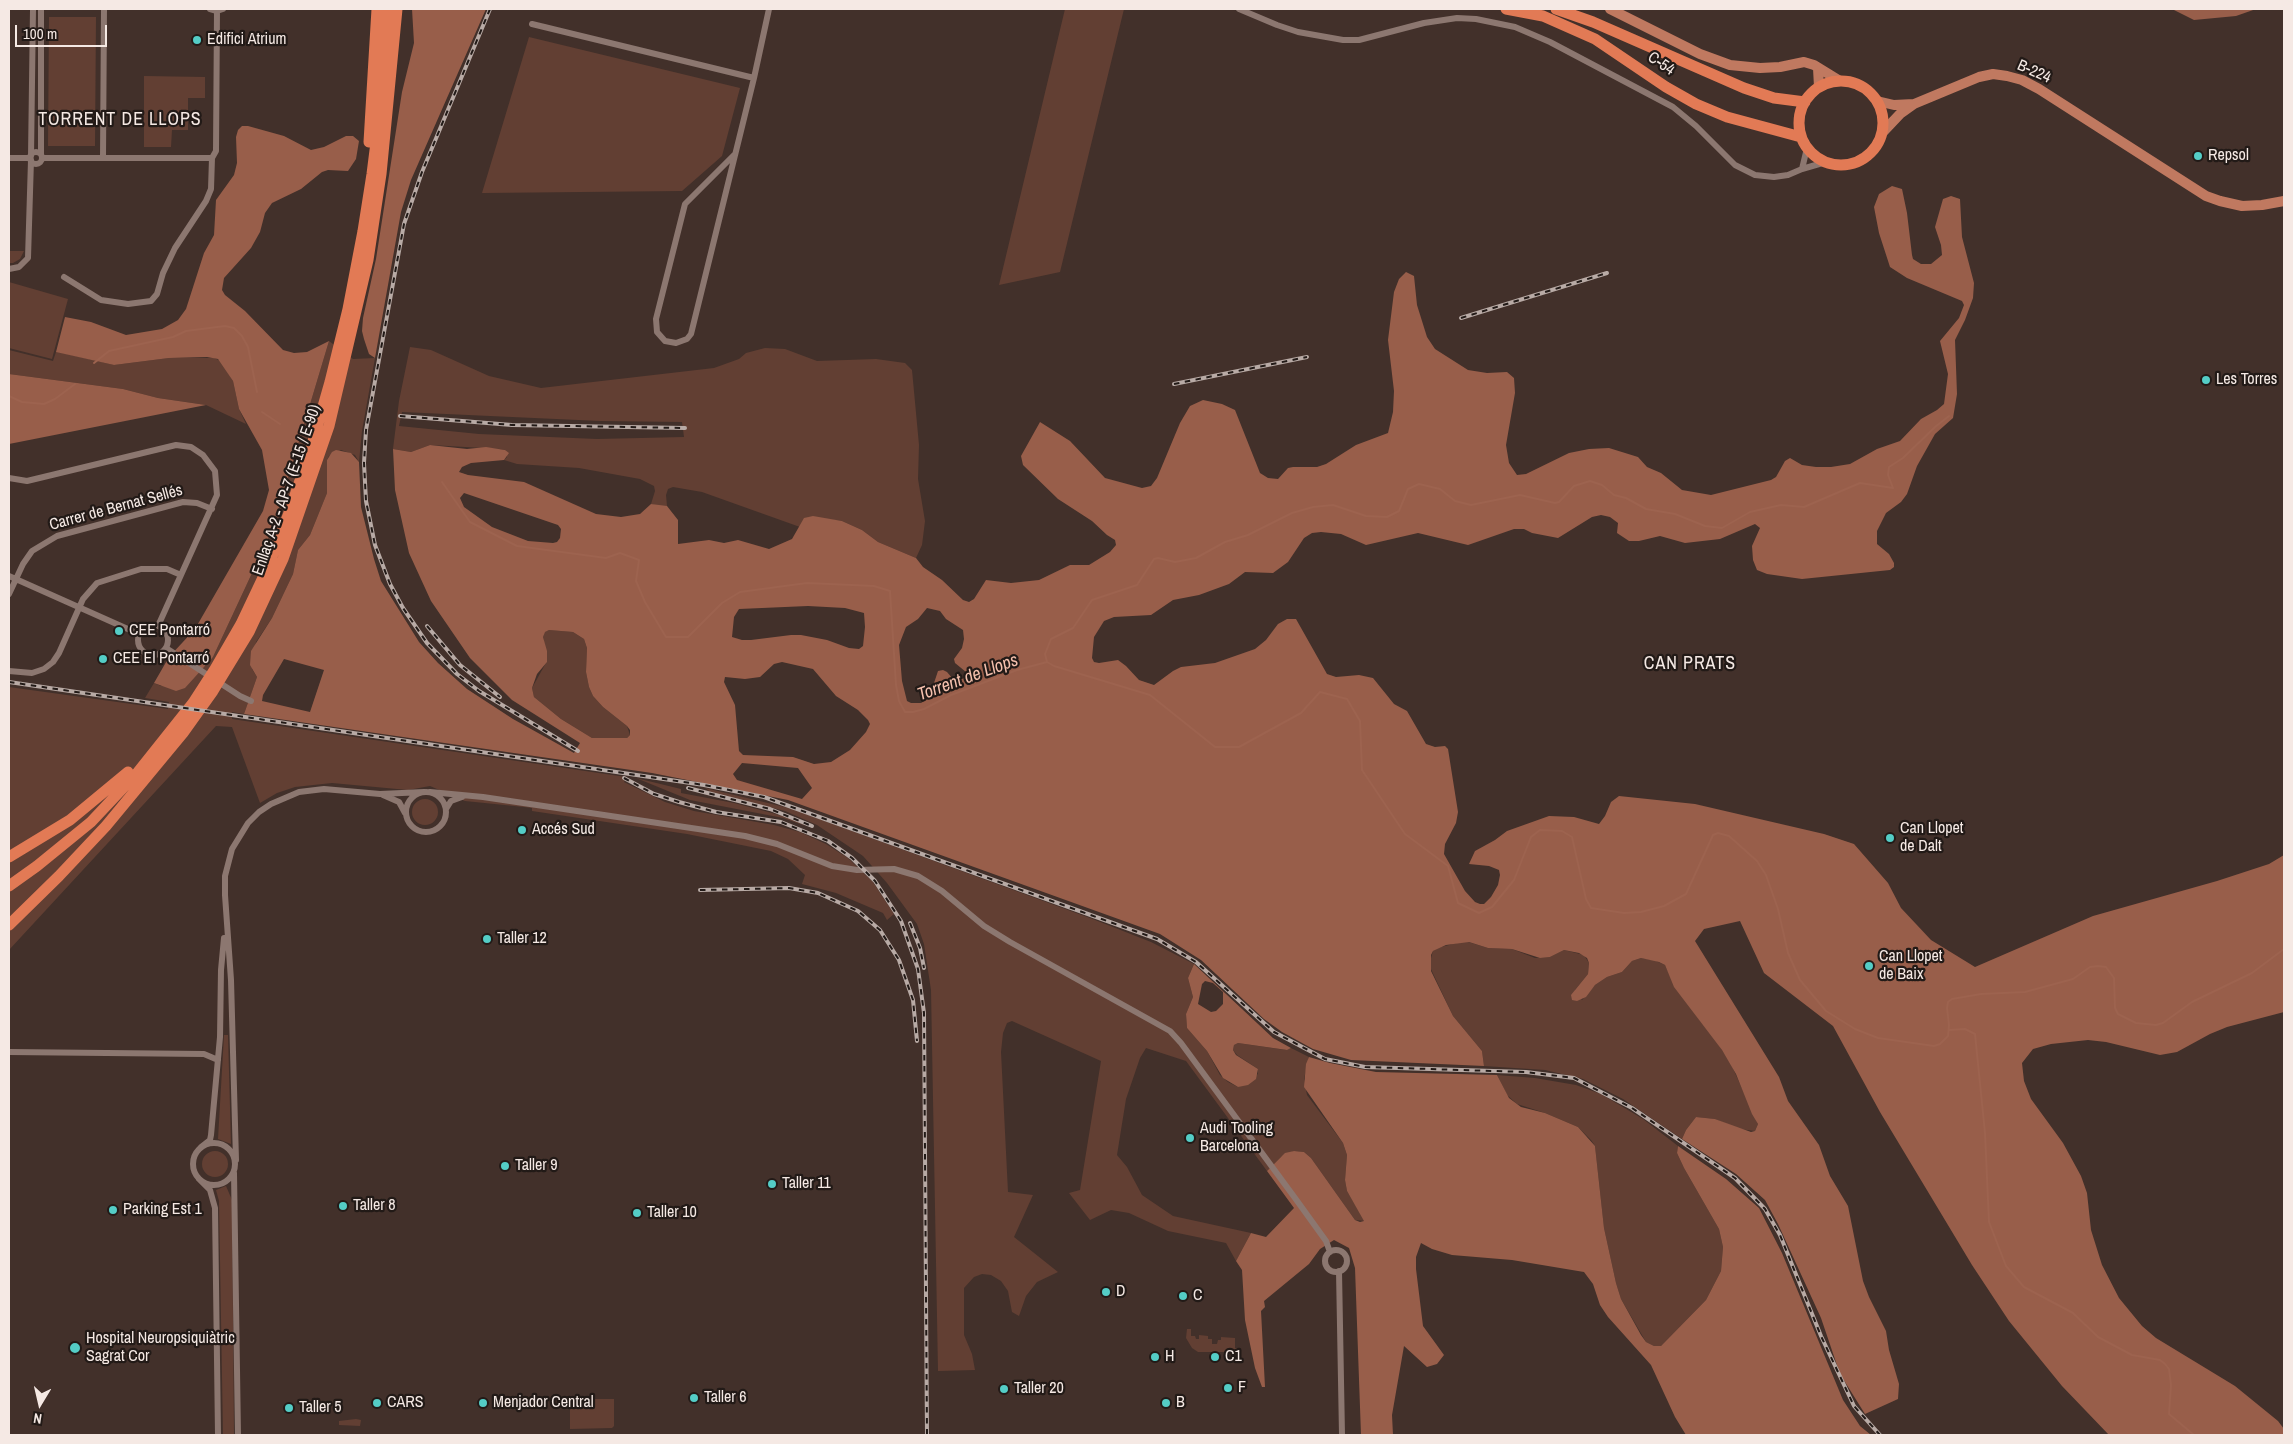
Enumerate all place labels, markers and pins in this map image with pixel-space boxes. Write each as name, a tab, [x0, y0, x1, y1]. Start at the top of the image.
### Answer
place label: Edifici Atrium	[207, 30, 286, 50]
marker: Edifici Atrium	[191, 34, 203, 46]
place label: Repsol	[2208, 146, 2249, 166]
marker: Repsol	[2192, 150, 2204, 162]
place label: Les Torres	[2216, 370, 2277, 390]
marker: Les Torres	[2200, 374, 2212, 386]
place label: CEE Pontarró	[129, 621, 210, 641]
marker: CEE Pontarró	[113, 625, 125, 637]
place label: CEE El Pontarró	[113, 649, 209, 669]
marker: CEE El Pontarró	[97, 653, 109, 665]
place label: Can Llopet de Dalt	[1900, 819, 1963, 857]
place label: Accés Sud	[532, 820, 595, 840]
marker: Accés Sud	[516, 824, 528, 836]
marker: Can Llopet de Dalt	[1884, 832, 1896, 844]
place label: Taller 12	[497, 929, 547, 949]
marker: Taller 12	[481, 933, 493, 945]
place label: Can Llopet de Baix	[1879, 947, 1942, 985]
marker: Can Llopet de Baix	[1863, 960, 1875, 972]
place label: Audi Tooling Barcelona	[1200, 1119, 1273, 1157]
marker: Audi Tooling Barcelona	[1184, 1132, 1196, 1144]
place label: Taller 9	[515, 1156, 558, 1176]
marker: Taller 9	[499, 1160, 511, 1172]
place label: Taller 11	[782, 1174, 831, 1194]
marker: Taller 11	[766, 1178, 778, 1190]
place label: Taller 8	[353, 1196, 396, 1216]
place label: Parking Est 1	[123, 1200, 202, 1220]
marker: Taller 8	[337, 1200, 349, 1212]
place label: Taller 10	[647, 1203, 697, 1223]
marker: Parking Est 1	[107, 1204, 119, 1216]
marker: Taller 10	[631, 1207, 643, 1219]
place label: D	[1116, 1282, 1125, 1302]
marker: D	[1100, 1286, 1112, 1298]
place label: C	[1193, 1286, 1202, 1306]
marker: C	[1177, 1290, 1189, 1302]
place label: Hospital Neuropsiquiàtric Sagrat Cor	[86, 1329, 235, 1367]
marker: Hospital Neuropsiquiàtric Sagrat Cor	[68, 1341, 82, 1355]
place label: H	[1165, 1347, 1174, 1367]
place label: C1	[1225, 1347, 1242, 1367]
marker: H	[1149, 1351, 1161, 1363]
marker: C1	[1209, 1351, 1221, 1363]
place label: F	[1238, 1378, 1246, 1398]
place label: Taller 20	[1014, 1379, 1064, 1399]
marker: F	[1222, 1382, 1234, 1394]
marker: Taller 20	[998, 1383, 1010, 1395]
place label: Taller 6	[704, 1388, 747, 1408]
marker: Taller 6	[688, 1392, 700, 1404]
place label: CARS	[387, 1393, 423, 1413]
place label: Menjador Central	[493, 1393, 594, 1413]
place label: B	[1176, 1393, 1185, 1413]
marker: CARS	[371, 1397, 383, 1409]
marker: Menjador Central	[477, 1397, 489, 1409]
marker: B	[1160, 1397, 1172, 1409]
place label: Taller 5	[299, 1398, 342, 1418]
marker: Taller 5	[283, 1402, 295, 1414]

